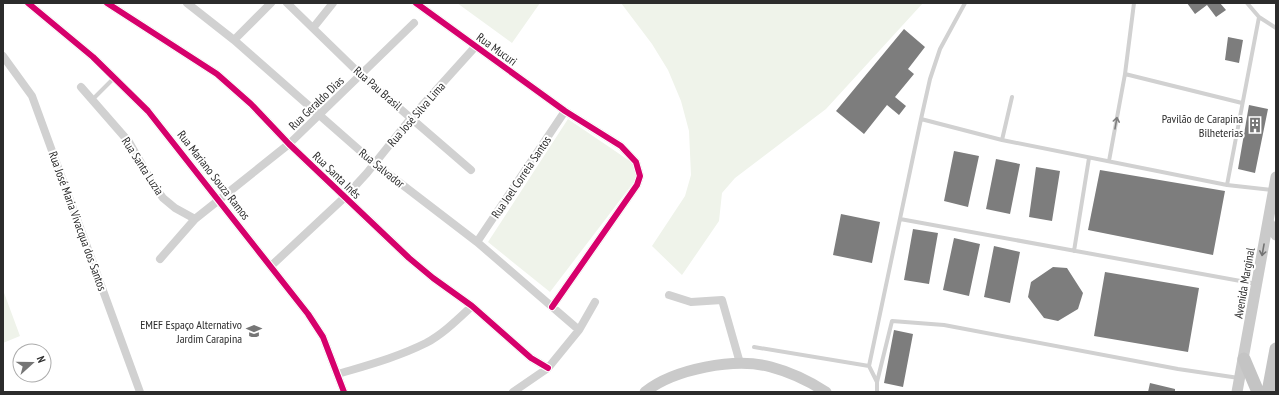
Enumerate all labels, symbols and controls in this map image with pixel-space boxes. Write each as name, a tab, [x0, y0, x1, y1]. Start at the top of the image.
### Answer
street label: Rua Mucuri	[474, 29, 520, 69]
street label: Rua Pau Brasil	[351, 63, 405, 113]
street label: Rua Geraldo Dias	[285, 73, 347, 133]
street label: Rua José Silva Lima	[384, 78, 448, 149]
place label: Pavilão de Carapina Bilheterias	[1162, 111, 1243, 140]
one-way arrow	[1112, 116, 1120, 129]
building icon: Pavilão de Carapina Bilheterias	[1246, 116, 1264, 134]
street label: Rua Mariano Souza Ramos	[174, 127, 254, 223]
street label: Rua Joel Correia Santos	[488, 133, 554, 221]
street label: Rua Santa Luzia	[119, 134, 167, 198]
street label: Rua Salvador	[356, 145, 408, 191]
street label: Rua Santa Inês	[310, 148, 364, 202]
street label: Rua José Maria Vivacqua dos Santos	[46, 149, 110, 293]
one-way arrow	[1259, 243, 1267, 256]
street label: Avenida Marginal	[1230, 246, 1258, 320]
place label: EMEF Espaço Alternativo Jardim Carapina	[140, 317, 242, 346]
school or university icon: EMEF Espaço Alternativo Jardim Carapina	[245, 322, 263, 340]
north arrow	[12, 343, 52, 383]
text: N	[34, 354, 49, 365]

